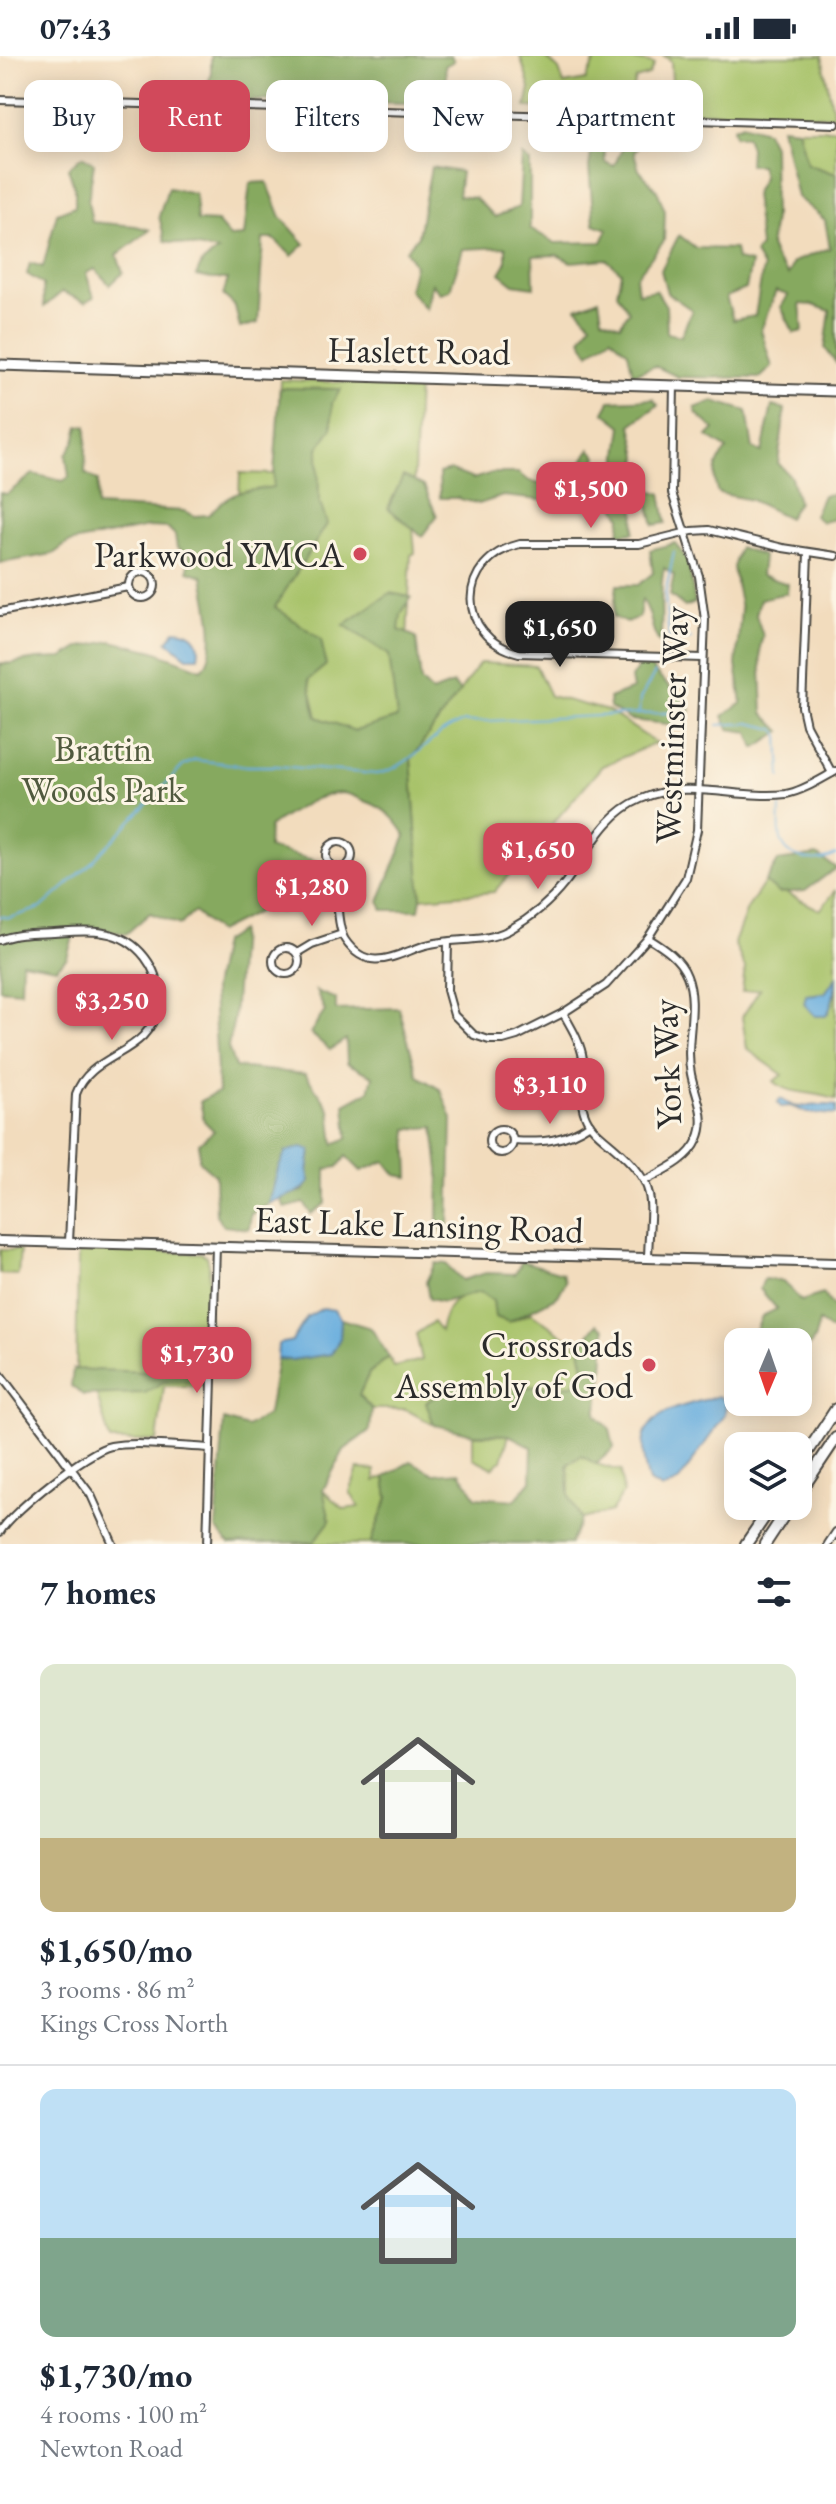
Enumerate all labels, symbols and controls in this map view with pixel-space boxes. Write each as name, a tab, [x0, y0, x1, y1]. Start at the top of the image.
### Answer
text: 07:43	[40, 9, 112, 48]
chip: Buy	[24, 80, 123, 152]
chip: Rent	[139, 80, 250, 152]
chip: Filters	[266, 80, 388, 152]
chip: New	[404, 80, 512, 152]
chip: Apartment	[528, 80, 703, 152]
street label: Haslett Road	[327, 325, 512, 376]
pin: $1,500	[526, 462, 656, 530]
text: $1,500	[554, 471, 628, 505]
place label: Parkwood YMCA	[94, 531, 345, 578]
marker: Parkwood YMCA	[351, 545, 369, 563]
pin: $1,650	[495, 601, 625, 669]
street label: Westminster Way	[644, 605, 699, 845]
text: $1,650	[523, 610, 597, 644]
park label: Brattin Woods Park	[21, 725, 186, 813]
pin: $1,650	[473, 823, 603, 891]
text: $1,650	[501, 832, 575, 866]
pin: $1,280	[247, 860, 377, 928]
text: $1,280	[275, 869, 349, 903]
pin: $3,250	[47, 974, 177, 1042]
text: $3,250	[75, 983, 149, 1017]
street label: York Way	[641, 998, 692, 1130]
pin: $3,110	[485, 1058, 615, 1126]
text: $3,110	[513, 1067, 587, 1101]
street label: East Lake Lansing Road	[254, 1195, 585, 1254]
place label: Crossroads Assembly of God	[393, 1321, 634, 1409]
pin: $1,730	[132, 1327, 262, 1395]
north arrow	[724, 1328, 812, 1416]
map controls	[724, 1328, 812, 1520]
text: $1,730	[160, 1336, 234, 1370]
marker: Crossroads Assembly of God	[640, 1356, 658, 1374]
button: layers	[724, 1432, 812, 1520]
text: 7 homes	[40, 1570, 156, 1614]
icon: filters	[752, 1570, 796, 1614]
icon: home	[346, 1716, 490, 1860]
text: $1,650/mo	[40, 1928, 192, 1972]
text: 3 rooms · 86 m²	[40, 1972, 195, 2006]
text: Kings Cross North	[40, 2006, 228, 2040]
icon: home	[346, 2141, 490, 2285]
text: $1,730/mo	[40, 2353, 192, 2397]
text: 4 rooms · 100 m²	[40, 2397, 207, 2431]
text: Newton Road	[40, 2431, 183, 2465]

